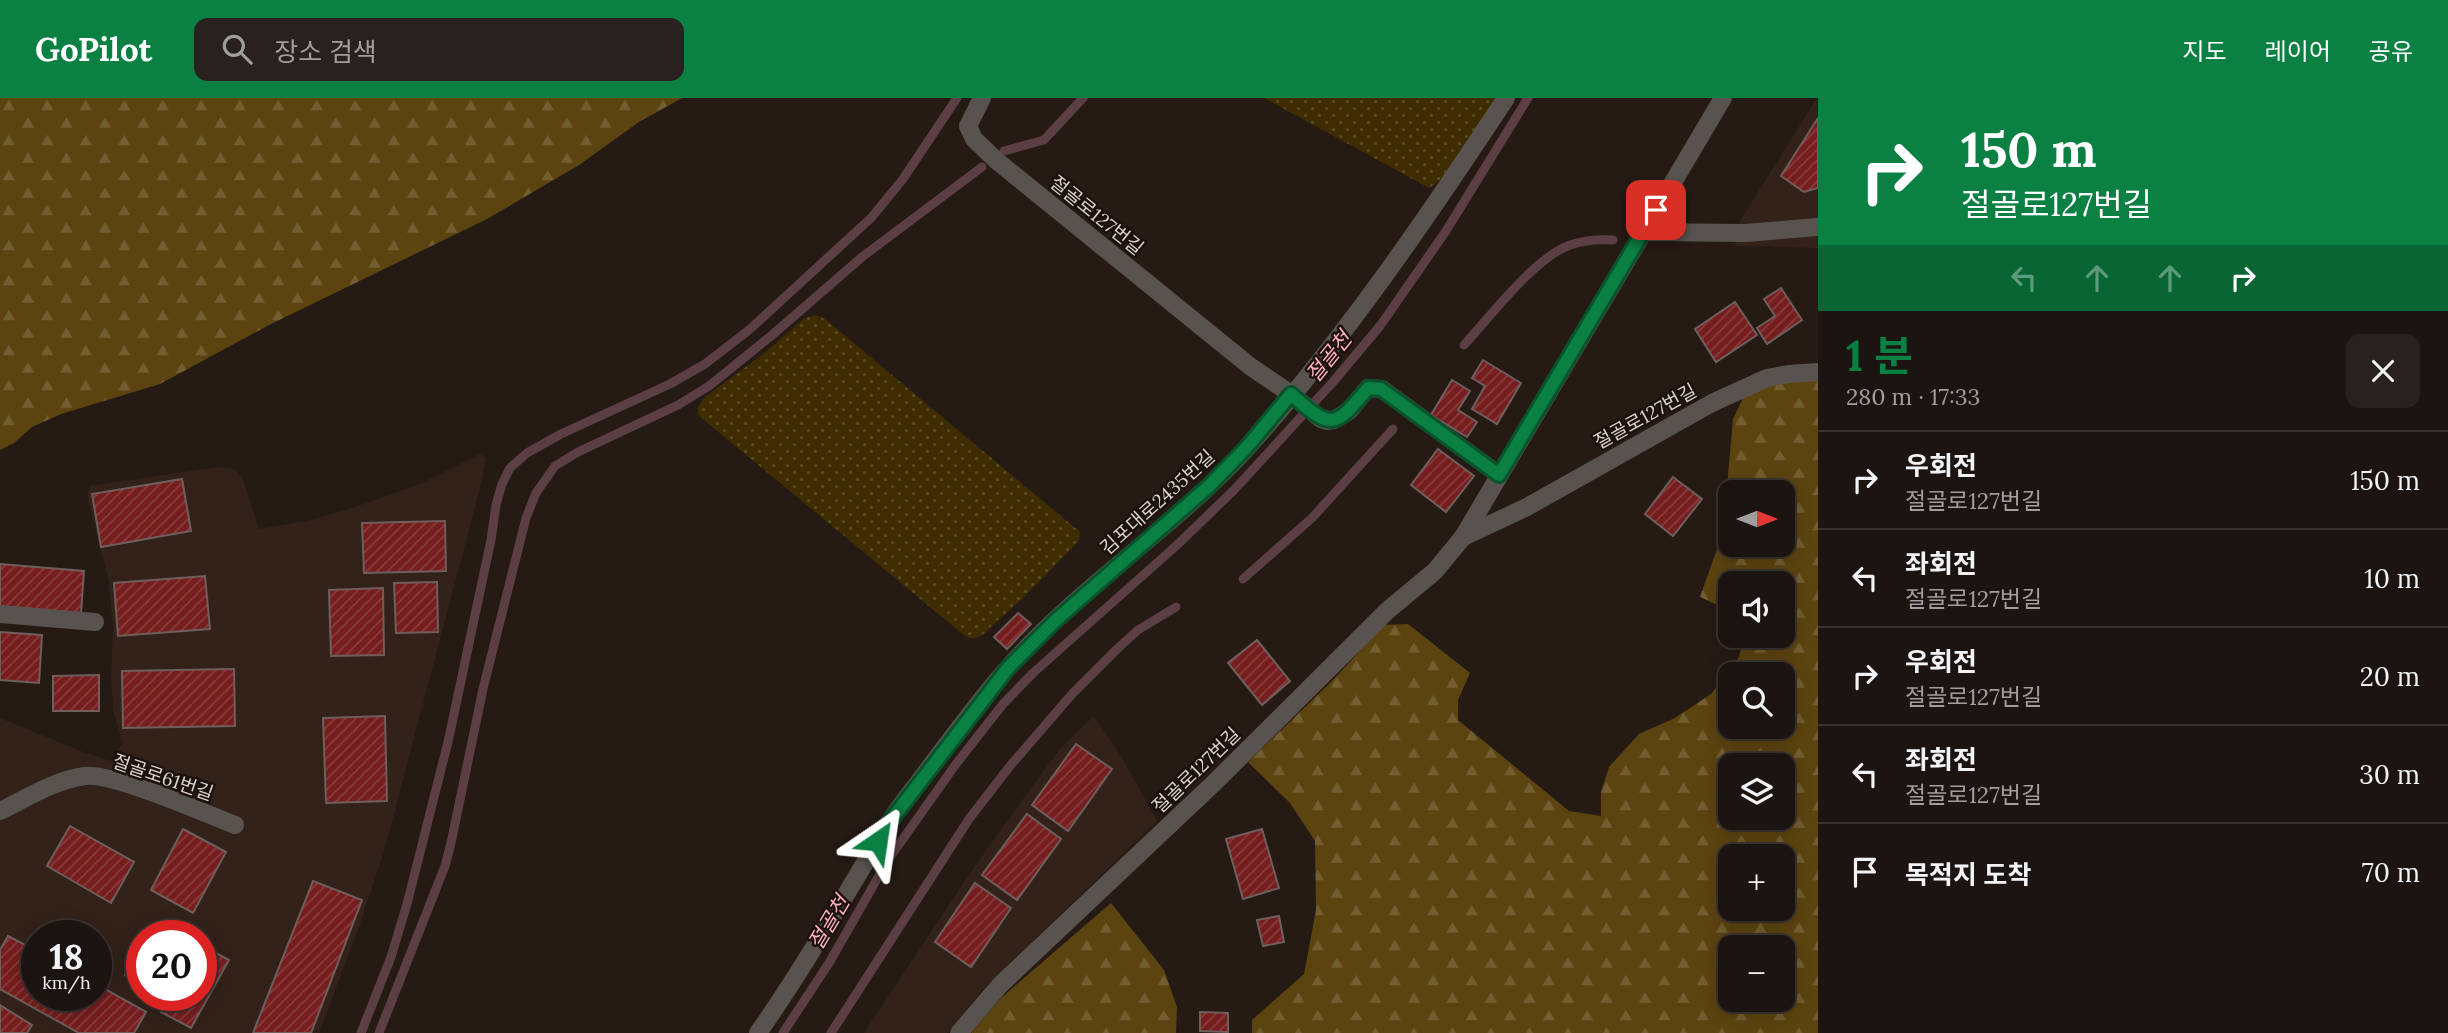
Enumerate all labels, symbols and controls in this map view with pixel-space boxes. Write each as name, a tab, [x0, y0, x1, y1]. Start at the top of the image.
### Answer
search box	[194, 18, 684, 81]
text: GoPilot	[35, 28, 152, 70]
icon: search	[218, 30, 256, 68]
text: 장소 검색	[274, 35, 377, 68]
text: 지도	[2182, 36, 2227, 67]
text: 레이어	[2265, 36, 2331, 67]
text: 공유	[2369, 36, 2413, 67]
text: 150 m	[1961, 118, 2097, 180]
icon: right	[1846, 126, 1937, 217]
street label: 절골로127번길	[1045, 170, 1149, 260]
pin	[1626, 180, 1686, 240]
text: 절골로127번길	[1961, 184, 2152, 225]
icon: arrive	[1637, 191, 1675, 229]
icon: left	[2005, 259, 2043, 297]
icon: ahead	[2078, 259, 2116, 297]
icon: ahead	[2151, 259, 2189, 297]
icon: right	[2224, 259, 2262, 297]
water label: 절골천	[1300, 324, 1359, 388]
text: 1 분	[1846, 329, 1913, 383]
button: close	[2346, 334, 2420, 408]
street label: 절골로127번길	[1590, 378, 1700, 454]
text: 280 m · 17:33	[1846, 382, 1980, 411]
street label: 김포대로2435번길	[1095, 444, 1219, 560]
text: 우회전	[1905, 449, 1977, 482]
icon: right	[1846, 461, 1884, 499]
text: 150 m	[2350, 464, 2420, 497]
north arrow	[1718, 480, 1796, 556]
map controls	[1718, 480, 1795, 1012]
text: 절골로127번길	[1905, 486, 2042, 515]
text: 좌회전	[1905, 547, 1977, 580]
icon: left	[1846, 559, 1884, 597]
text: 10 m	[2364, 562, 2420, 595]
button: sound	[1718, 571, 1795, 648]
text: 절골로127번길	[1905, 584, 2042, 613]
text: 우회전	[1905, 645, 1977, 678]
icon: right	[1846, 657, 1884, 695]
text: 20 m	[2360, 660, 2420, 693]
button: search	[1718, 662, 1795, 739]
text: 절골로127번길	[1905, 682, 2042, 711]
street label: 절골로127번길	[1147, 722, 1245, 818]
text: 좌회전	[1905, 743, 1977, 776]
street label: 절골로61번길	[109, 749, 217, 805]
button: layers	[1718, 753, 1795, 830]
icon: left	[1846, 755, 1884, 793]
text: 30 m	[2359, 758, 2420, 791]
text: 절골로127번길	[1905, 780, 2042, 809]
position arrow	[841, 804, 915, 878]
button: +	[1718, 844, 1795, 921]
icon: arrive	[1846, 853, 1884, 891]
text: 70 m	[2362, 856, 2420, 889]
text: 목적지 도착	[1905, 858, 2031, 891]
water label: 절골천	[802, 889, 856, 955]
speed limit sign: 20	[126, 920, 217, 1011]
text: 18	[49, 934, 84, 979]
button: −	[1718, 935, 1795, 1012]
text: km/h	[42, 971, 91, 994]

